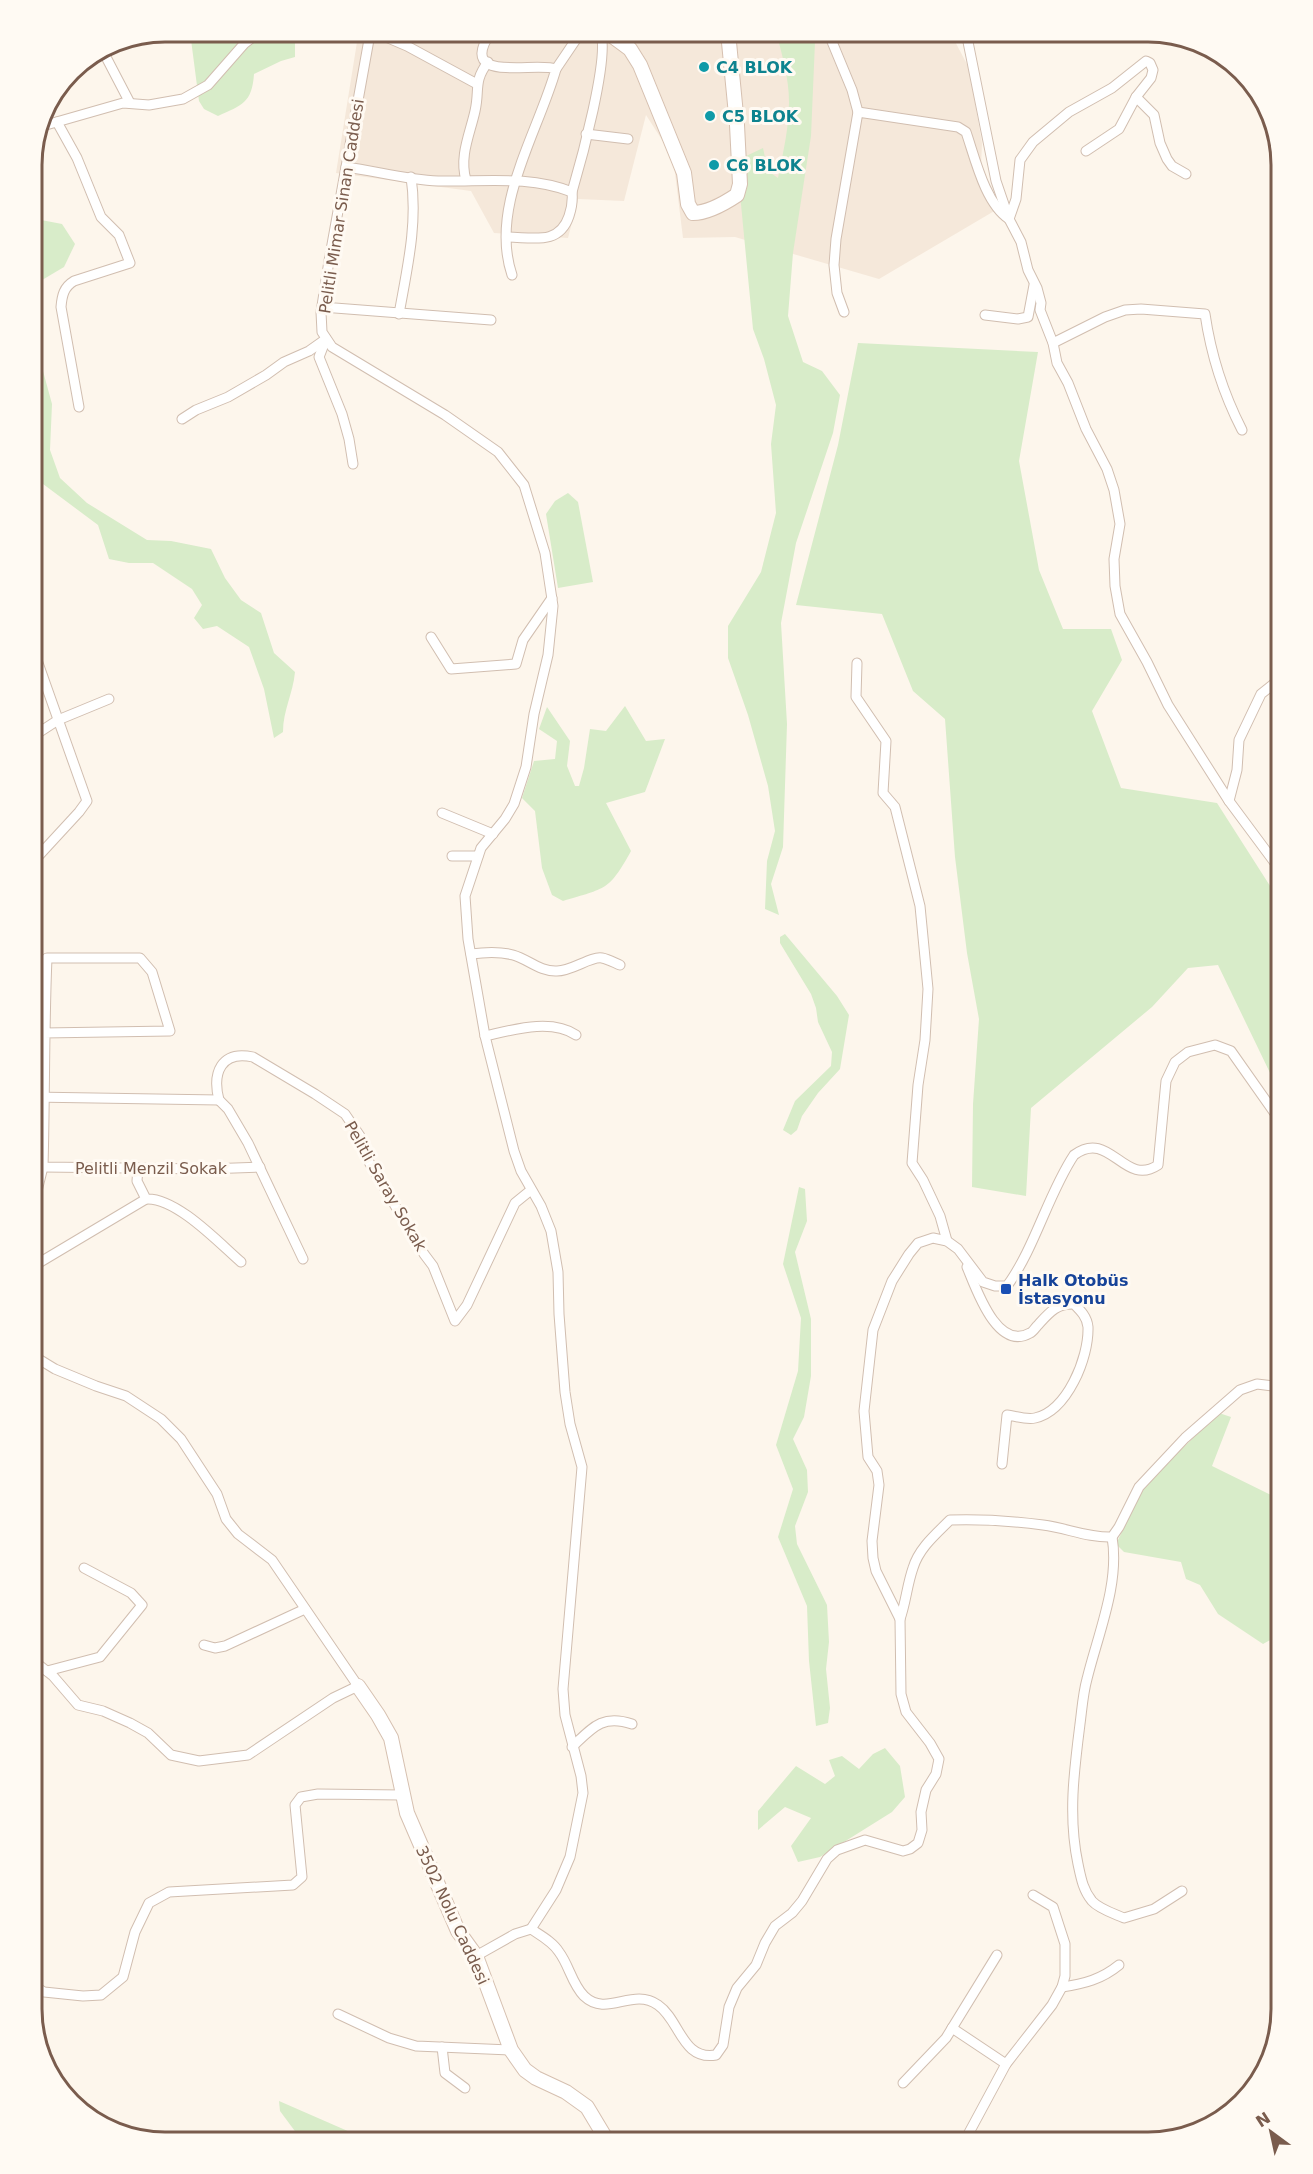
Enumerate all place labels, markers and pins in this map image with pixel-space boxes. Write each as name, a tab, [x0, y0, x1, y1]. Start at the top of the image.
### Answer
place label: C4 BLOK	[716, 58, 793, 77]
marker: C4 BLOK	[697, 60, 711, 74]
place label: C5 BLOK	[722, 107, 799, 126]
marker: C5 BLOK	[703, 109, 717, 123]
place label: C6 BLOK	[726, 156, 803, 175]
marker: C6 BLOK	[707, 158, 721, 172]
place label: Halk Otobüs İstasyonu	[1018, 1271, 1129, 1308]
marker: Halk Otobüs İstasyonu	[999, 1282, 1013, 1296]

